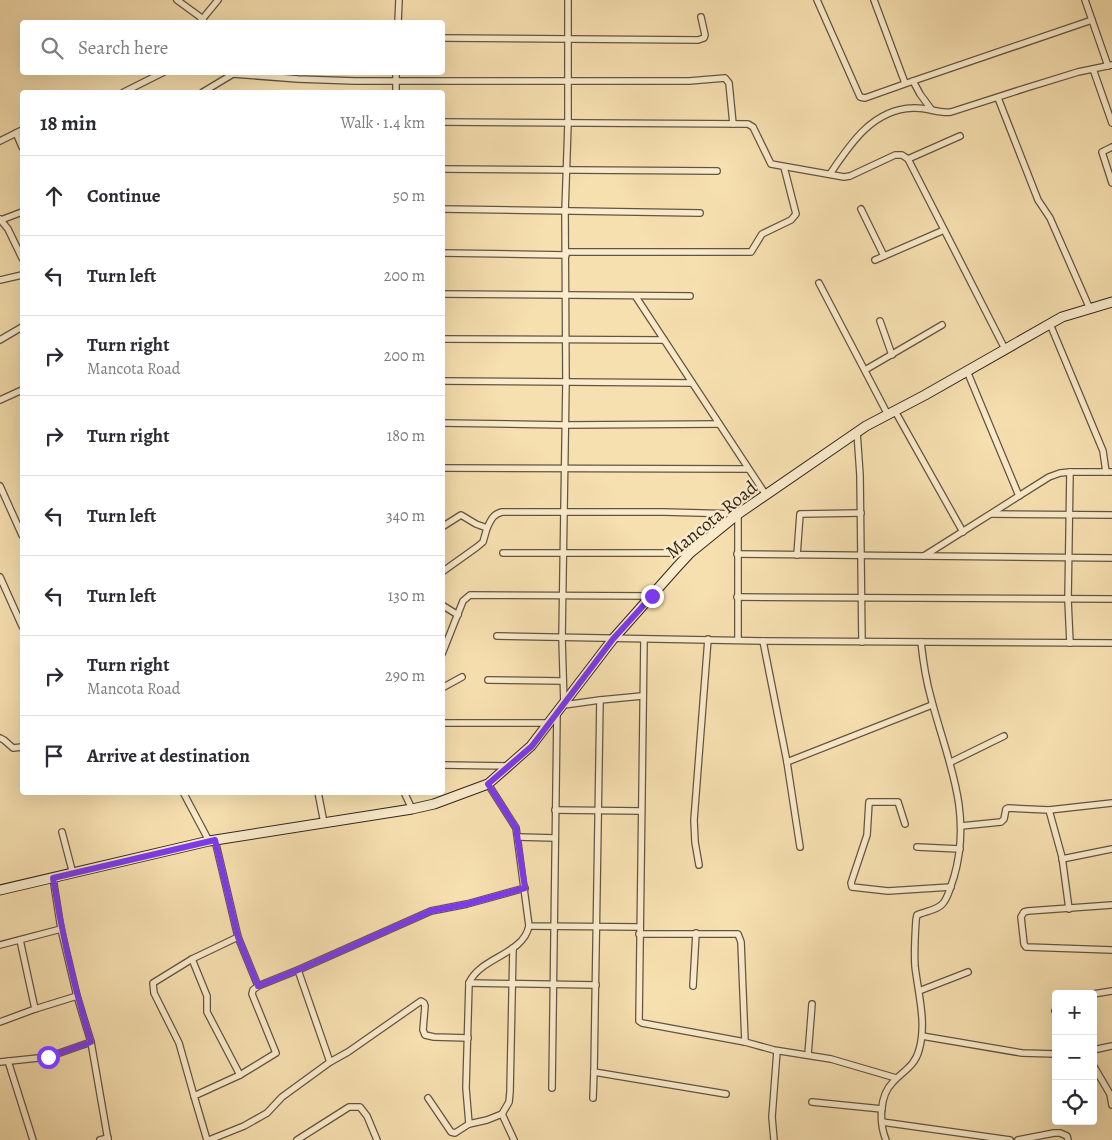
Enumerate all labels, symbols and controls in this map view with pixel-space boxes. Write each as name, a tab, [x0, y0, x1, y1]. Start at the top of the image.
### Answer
search box	[20, 20, 445, 75]
icon: search	[38, 34, 66, 62]
text: Search here	[78, 35, 168, 61]
text: 18 min	[40, 109, 97, 137]
text: Walk · 1.4 km	[341, 112, 425, 134]
icon: ahead	[40, 182, 68, 210]
text: Continue	[87, 183, 161, 209]
text: 50 m	[393, 185, 425, 207]
icon: left	[40, 262, 68, 290]
text: Turn left	[87, 263, 156, 289]
text: 200 m	[384, 265, 425, 287]
text: Turn right	[87, 332, 169, 358]
icon: right	[40, 342, 68, 370]
text: 200 m	[384, 345, 425, 367]
text: Mancota Road	[87, 358, 180, 380]
icon: right	[40, 422, 68, 450]
text: Turn right	[87, 423, 169, 449]
text: 180 m	[387, 425, 425, 447]
street label: Mancota Road	[660, 474, 763, 565]
icon: left	[40, 502, 68, 530]
text: Turn left	[87, 503, 156, 529]
text: 340 m	[386, 505, 425, 527]
icon: left	[40, 582, 68, 610]
text: Turn left	[87, 583, 156, 609]
text: 130 m	[388, 585, 425, 607]
route end	[641, 585, 664, 608]
text: Turn right	[87, 652, 169, 678]
icon: right	[40, 662, 68, 690]
text: 290 m	[385, 665, 425, 687]
text: Mancota Road	[87, 678, 180, 700]
icon: arrive	[40, 742, 68, 770]
text: Arrive at destination	[87, 743, 250, 769]
map controls	[1052, 990, 1097, 1125]
button: +	[1052, 990, 1097, 1035]
button: −	[1052, 1035, 1097, 1080]
route start	[37, 1046, 60, 1069]
button: locate	[1052, 1080, 1097, 1125]

